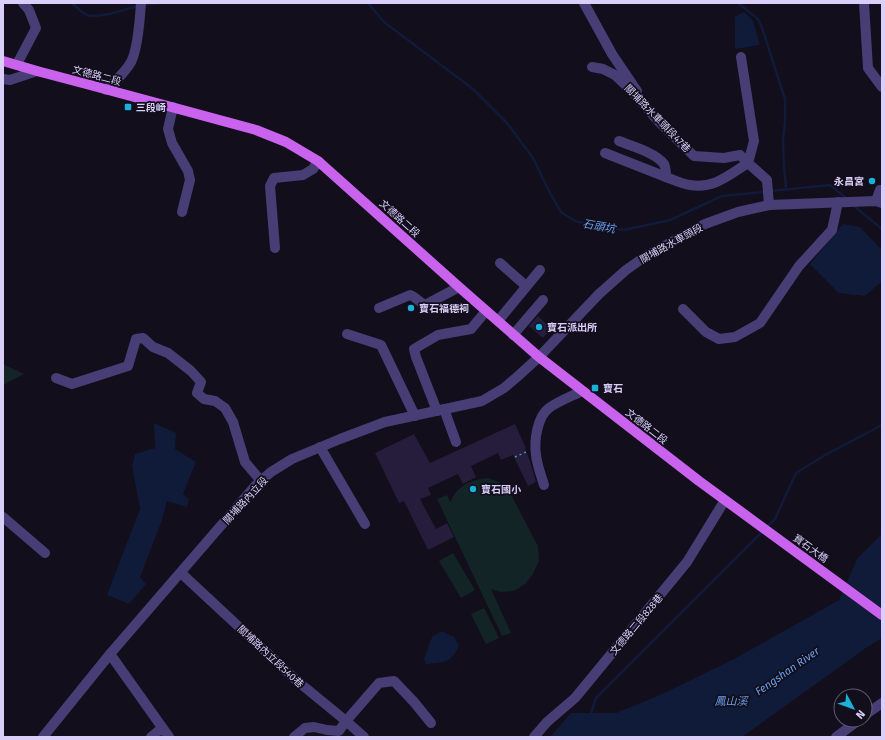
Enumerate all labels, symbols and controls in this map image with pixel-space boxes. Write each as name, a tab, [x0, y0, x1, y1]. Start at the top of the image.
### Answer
street label: 文德路二段	[71, 64, 122, 88]
street label: 關埔路水車頭段47巷	[622, 82, 693, 155]
marker: 三段崎	[123, 102, 133, 112]
place label: 三段崎	[136, 102, 166, 114]
place label: 永昌宮	[834, 176, 864, 188]
marker: 永昌宮	[867, 176, 877, 186]
street label: 文德路二段	[377, 198, 422, 240]
water label: 石頭坑	[582, 217, 618, 236]
street label: 關埔路水車頭段	[638, 222, 705, 266]
marker: 寶石福德祠	[406, 303, 416, 313]
place label: 寶石福德祠	[419, 303, 469, 315]
marker: 寶石派出所	[534, 322, 544, 332]
place label: 寶石派出所	[547, 322, 597, 334]
marker: 寶石	[590, 383, 600, 393]
place label: 寶石	[603, 383, 623, 395]
street label: 文德路二段	[623, 407, 670, 447]
street label: 關埔路內立段	[221, 475, 271, 527]
marker: 寶石國小	[468, 484, 478, 494]
place label: 寶石國小	[481, 484, 522, 496]
street label: 寶石大橋	[791, 532, 830, 565]
street label: 文德路二段828巷	[608, 592, 666, 658]
street label: 關埔路內立段540巷	[235, 623, 306, 690]
water label: Fengshan River	[753, 644, 822, 698]
north arrow	[833, 688, 873, 728]
water label: 鳳山溪	[715, 695, 749, 708]
text: N	[853, 707, 867, 721]

